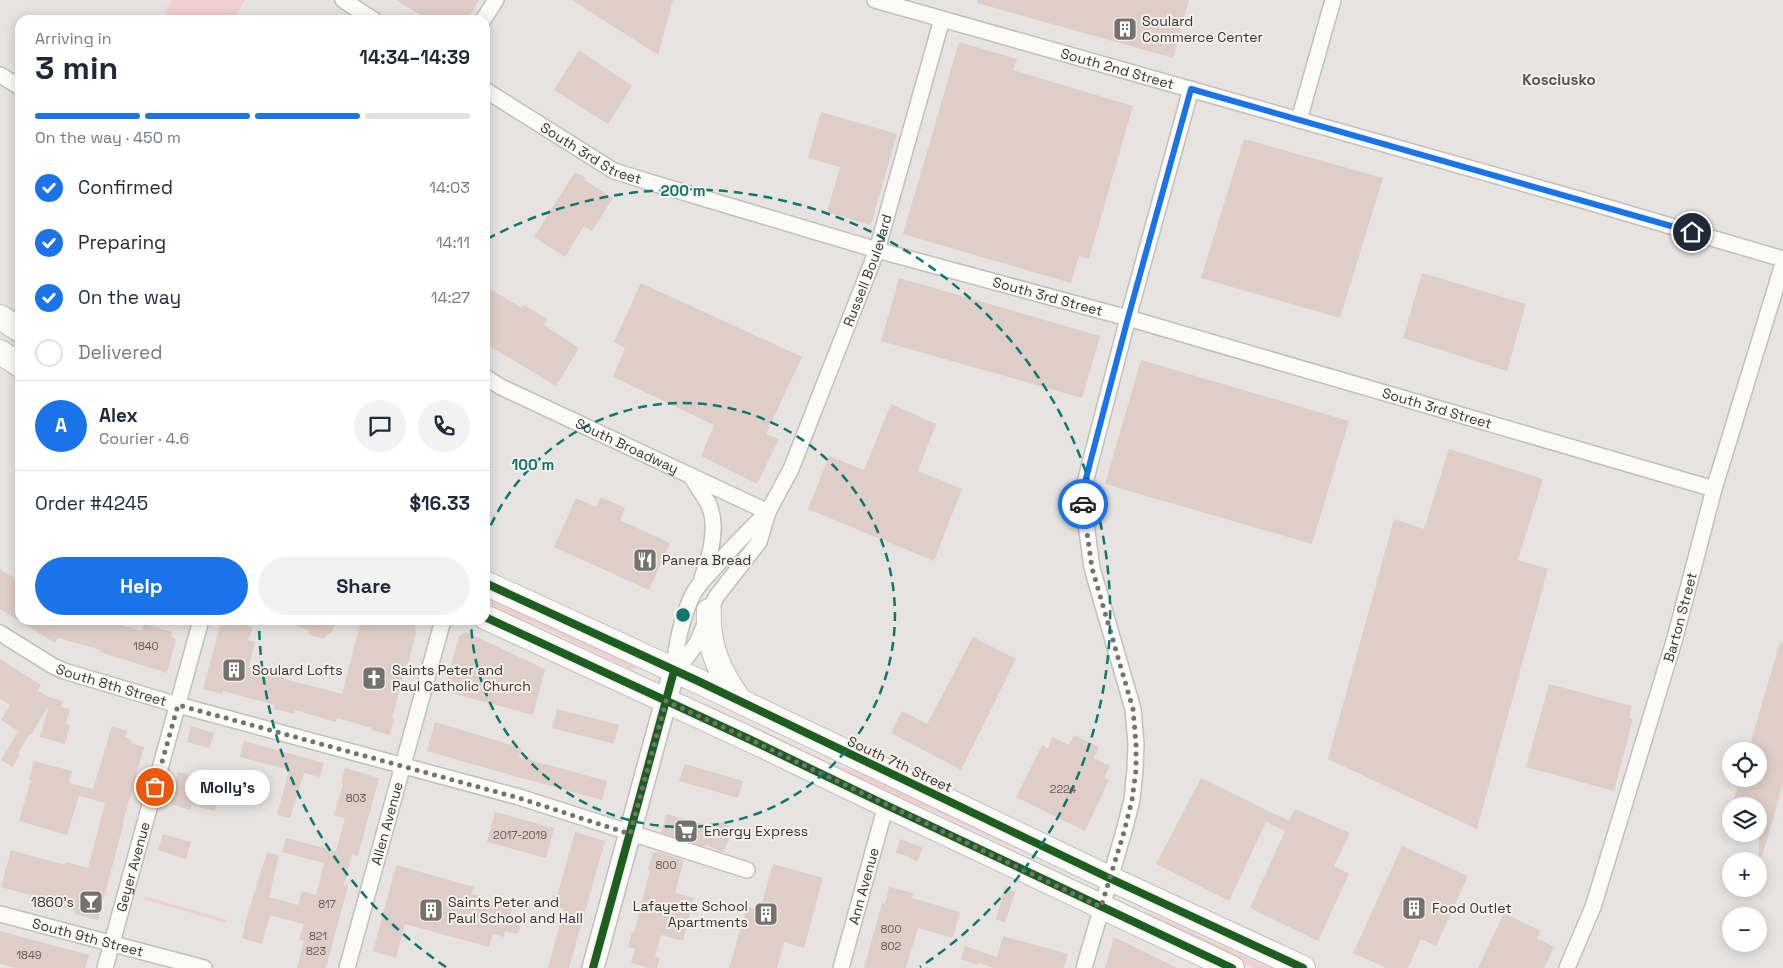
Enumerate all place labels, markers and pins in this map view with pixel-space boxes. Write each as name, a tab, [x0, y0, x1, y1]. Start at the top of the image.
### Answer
place label: Soulard Commerce Center	[1142, 12, 1263, 46]
building icon: Soulard Commerce Center	[1112, 16, 1138, 42]
pin	[1671, 211, 1713, 253]
restaurant icon: Panera Bread	[632, 547, 658, 573]
place label: Panera Bread	[662, 551, 751, 569]
centre of rings	[674, 606, 692, 624]
building icon: Soulard Lofts	[221, 657, 247, 683]
place label: Soulard Lofts	[252, 661, 343, 679]
place label: Saints Peter and Paul Catholic Church	[392, 661, 531, 695]
church icon: Saints Peter and Paul Catholic Church	[361, 665, 387, 691]
pin	[134, 766, 176, 808]
callout: Molly's	[185, 770, 270, 804]
supermarket icon: Energy Express	[673, 818, 699, 844]
place label: Energy Express	[704, 822, 808, 840]
bar icon: 1860's	[78, 889, 104, 915]
place label: 1860's	[31, 893, 74, 911]
place label: Saints Peter and Paul School and Hall	[448, 893, 583, 927]
building icon: Food Outlet	[1401, 895, 1427, 921]
building icon: Saints Peter and Paul School and Hall	[418, 897, 444, 923]
place label: Lafayette School Apartments	[633, 897, 748, 931]
place label: Food Outlet	[1432, 899, 1512, 917]
building icon: Lafayette School Apartments	[753, 901, 779, 927]

